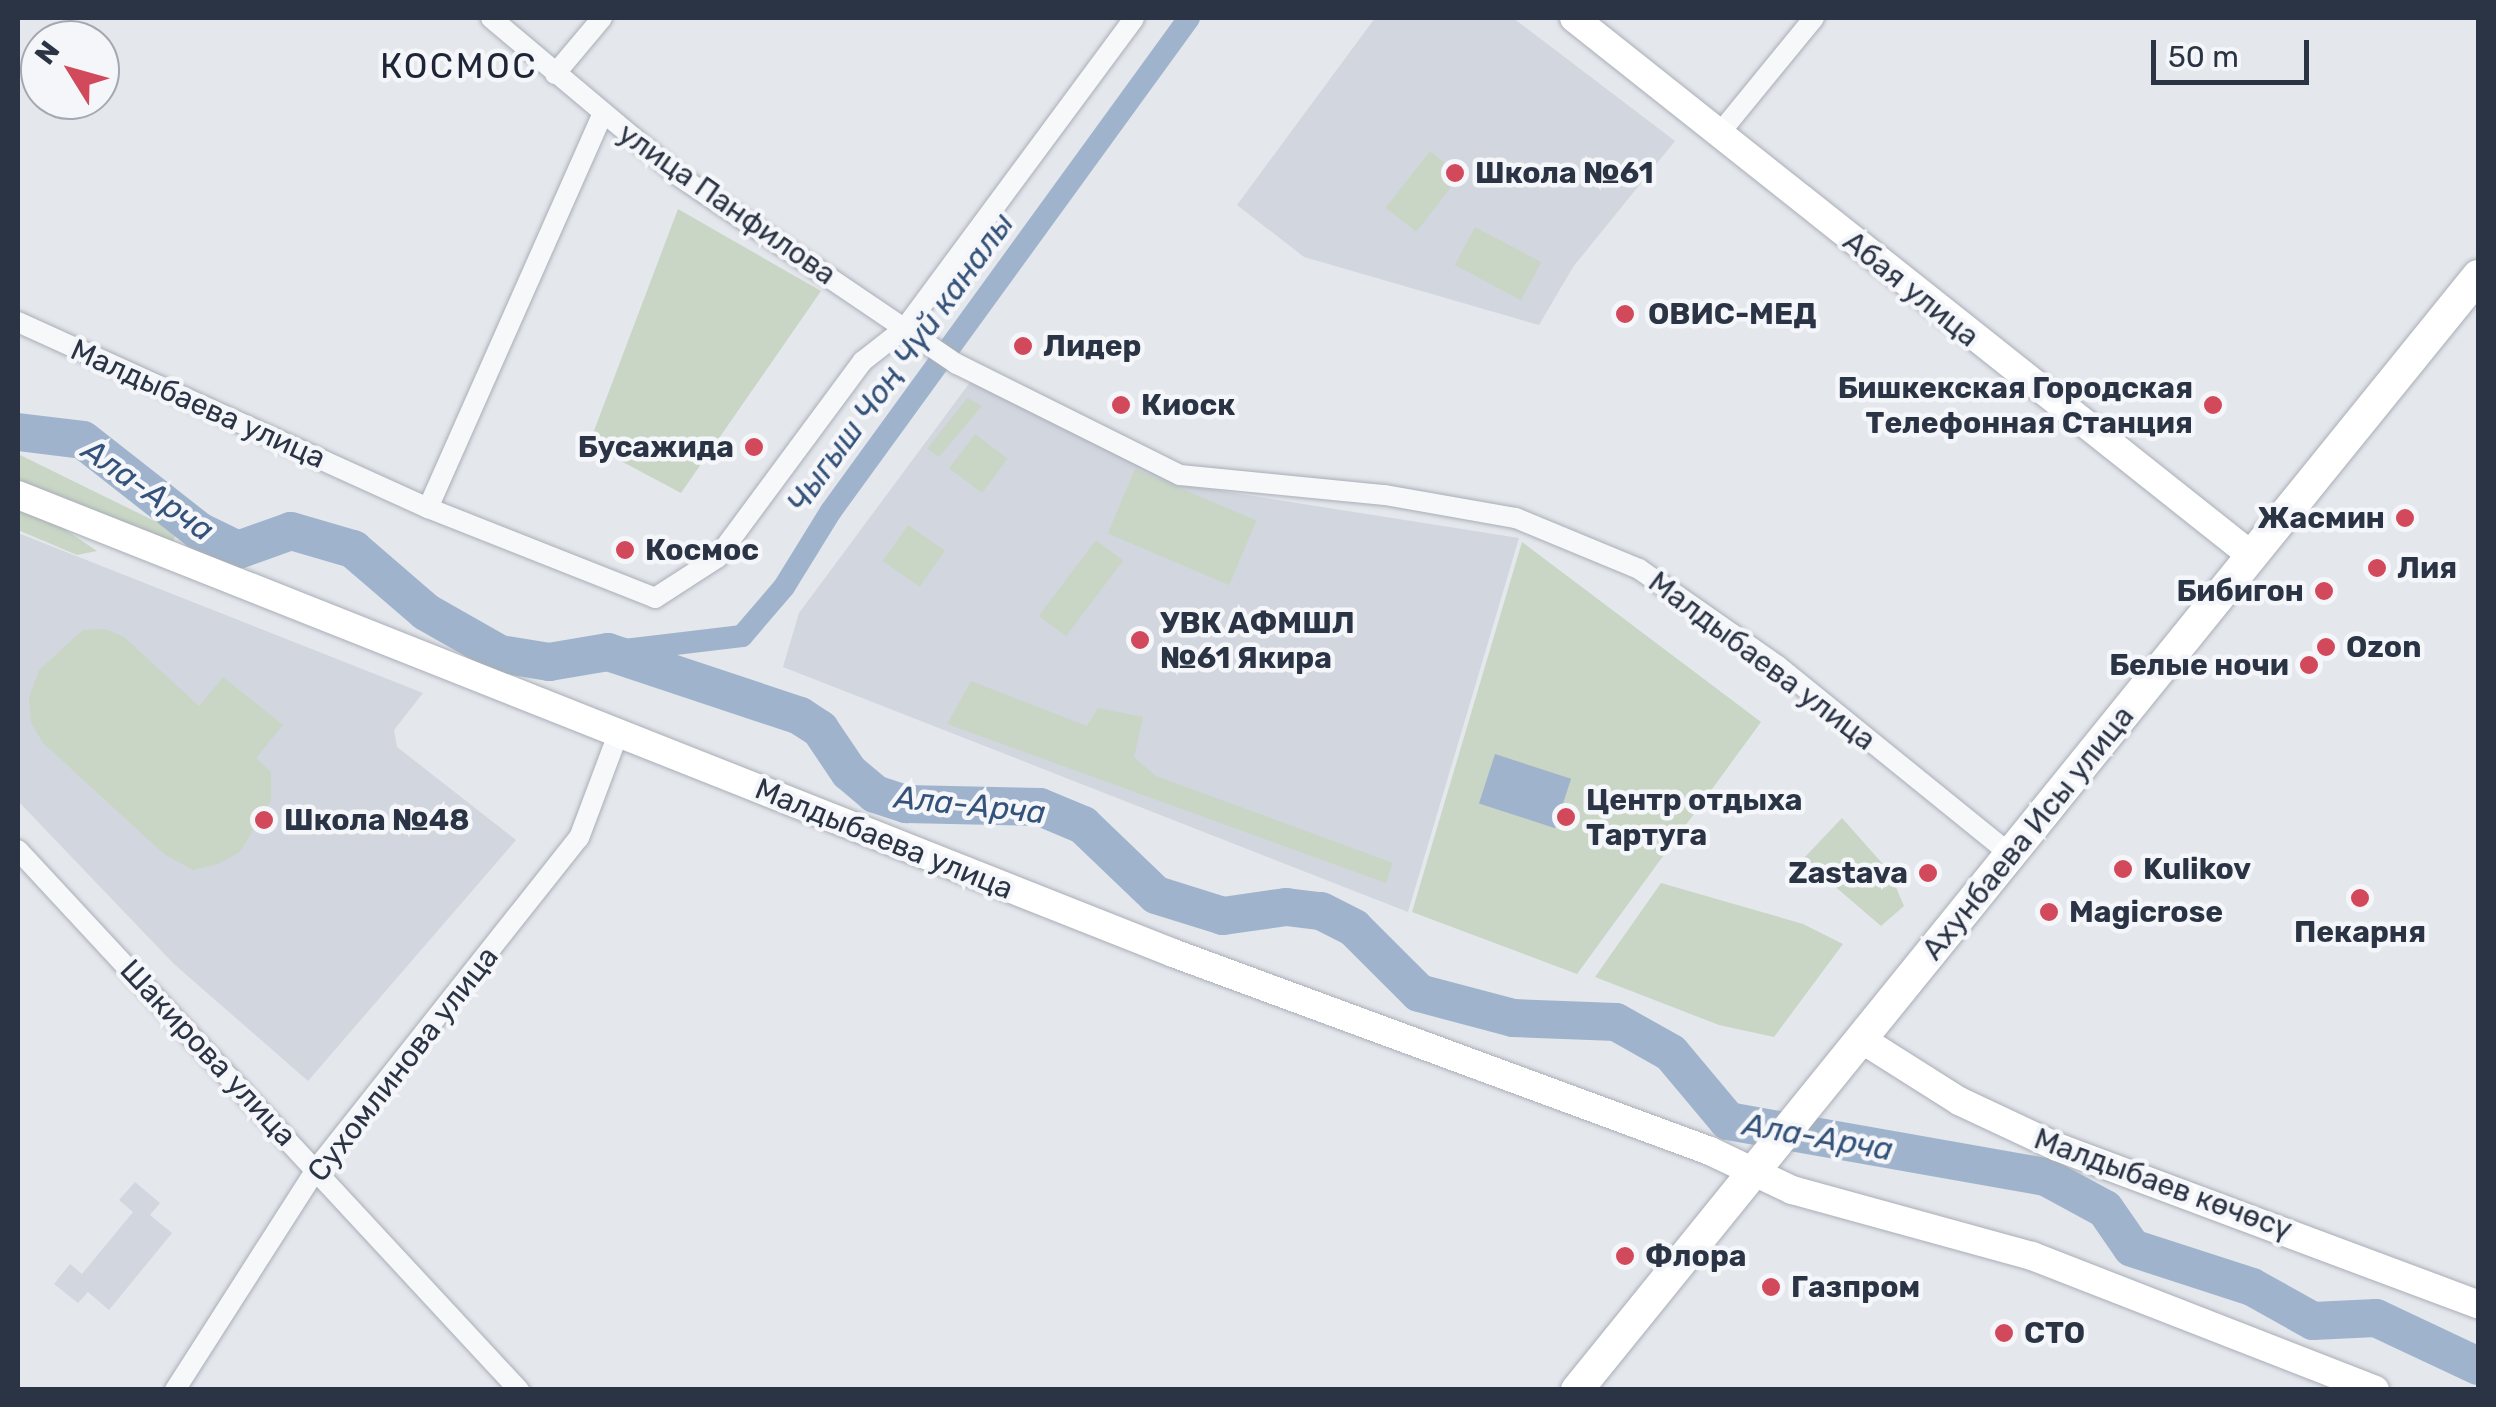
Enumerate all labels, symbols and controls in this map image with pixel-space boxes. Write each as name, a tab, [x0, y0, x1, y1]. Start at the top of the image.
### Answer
north arrow	[20, 20, 120, 120]
scale bar	[2156, 20, 2314, 82]
text: N	[28, 35, 66, 71]
text: 50 m	[2168, 39, 2239, 75]
district label: КОСМОС	[380, 45, 538, 87]
street label: улица Панфилова	[611, 115, 843, 293]
place label: Школа №61	[1475, 155, 1654, 191]
marker: Школа №61	[1444, 162, 1466, 184]
water label: Чыгыш Чоң Чүй каналы	[778, 205, 1022, 521]
street label: Абая улица	[1836, 223, 1986, 355]
place label: ОВИС-МЕД	[1648, 296, 1817, 332]
marker: ОВИС-МЕД	[1612, 301, 1638, 327]
place label: Лидер	[1043, 328, 1141, 364]
street label: Малдыбаева улица	[65, 332, 331, 476]
marker: Лидер	[1012, 335, 1034, 357]
place label: Бишкекская Городская Телефонная Станция	[1838, 370, 2193, 440]
place label: Киоск	[1141, 387, 1235, 423]
marker: Киоск	[1110, 394, 1132, 416]
marker: Бишкекская Городская Телефонная Станция	[2202, 394, 2224, 416]
place label: Бусажида	[578, 429, 734, 465]
water label: Ала-Арча	[75, 431, 221, 549]
marker: Бусажида	[743, 436, 765, 458]
place label: Жасмин	[2258, 500, 2385, 536]
marker: Жасмин	[2394, 507, 2416, 529]
place label: Космос	[645, 532, 759, 568]
marker: Космос	[614, 539, 636, 561]
place label: Лия	[2397, 550, 2457, 586]
marker: Лия	[2366, 557, 2388, 579]
street label: Малдыбаева улица	[1641, 564, 1883, 758]
place label: Бибигон	[2177, 573, 2304, 609]
marker: Бибигон	[2313, 580, 2335, 602]
place label: УВК АФМШЛ №61 Якира	[1160, 605, 1355, 676]
marker: УВК АФМШЛ №61 Якира	[1129, 629, 1151, 651]
place label: Ozon	[2346, 629, 2421, 665]
marker: Ozon	[2315, 636, 2337, 658]
place label: Белые ночи	[2109, 647, 2289, 683]
marker: Белые ночи	[2298, 654, 2320, 676]
street label: Ахунбаева Исы улица	[1915, 699, 2141, 967]
street label: Малдыбаева улица	[750, 771, 1018, 907]
water label: Ала-Арча	[893, 778, 1047, 832]
place label: Центр отдыха Тартуга	[1586, 782, 1803, 852]
place label: Школа №48	[284, 802, 470, 838]
marker: Центр отдыха Тартуга	[1555, 806, 1577, 828]
marker: Школа №48	[253, 809, 275, 831]
place label: Kulikov	[2143, 851, 2251, 887]
place label: Zastava	[1788, 855, 1908, 891]
marker: Kulikov	[2112, 858, 2134, 880]
marker: Zastava	[1917, 862, 1939, 884]
marker: Пекарня	[2349, 887, 2371, 909]
place label: Magicrose	[2069, 894, 2223, 930]
marker: Magicrose	[2038, 901, 2060, 923]
place label: Пекарня	[2294, 914, 2426, 950]
street label: Сухомлинова улица	[300, 939, 506, 1189]
street label: Шакирова улица	[112, 952, 304, 1154]
water label: Ала-Арча	[1740, 1105, 1896, 1169]
street label: Малдыбаев көчөсү	[2029, 1121, 2297, 1247]
place label: Флора	[1645, 1238, 1747, 1274]
marker: Флора	[1614, 1245, 1636, 1267]
place label: Газпром	[1791, 1269, 1920, 1305]
marker: Газпром	[1760, 1276, 1782, 1298]
place label: CTO	[2024, 1315, 2085, 1351]
marker: CTO	[1993, 1322, 2015, 1344]

